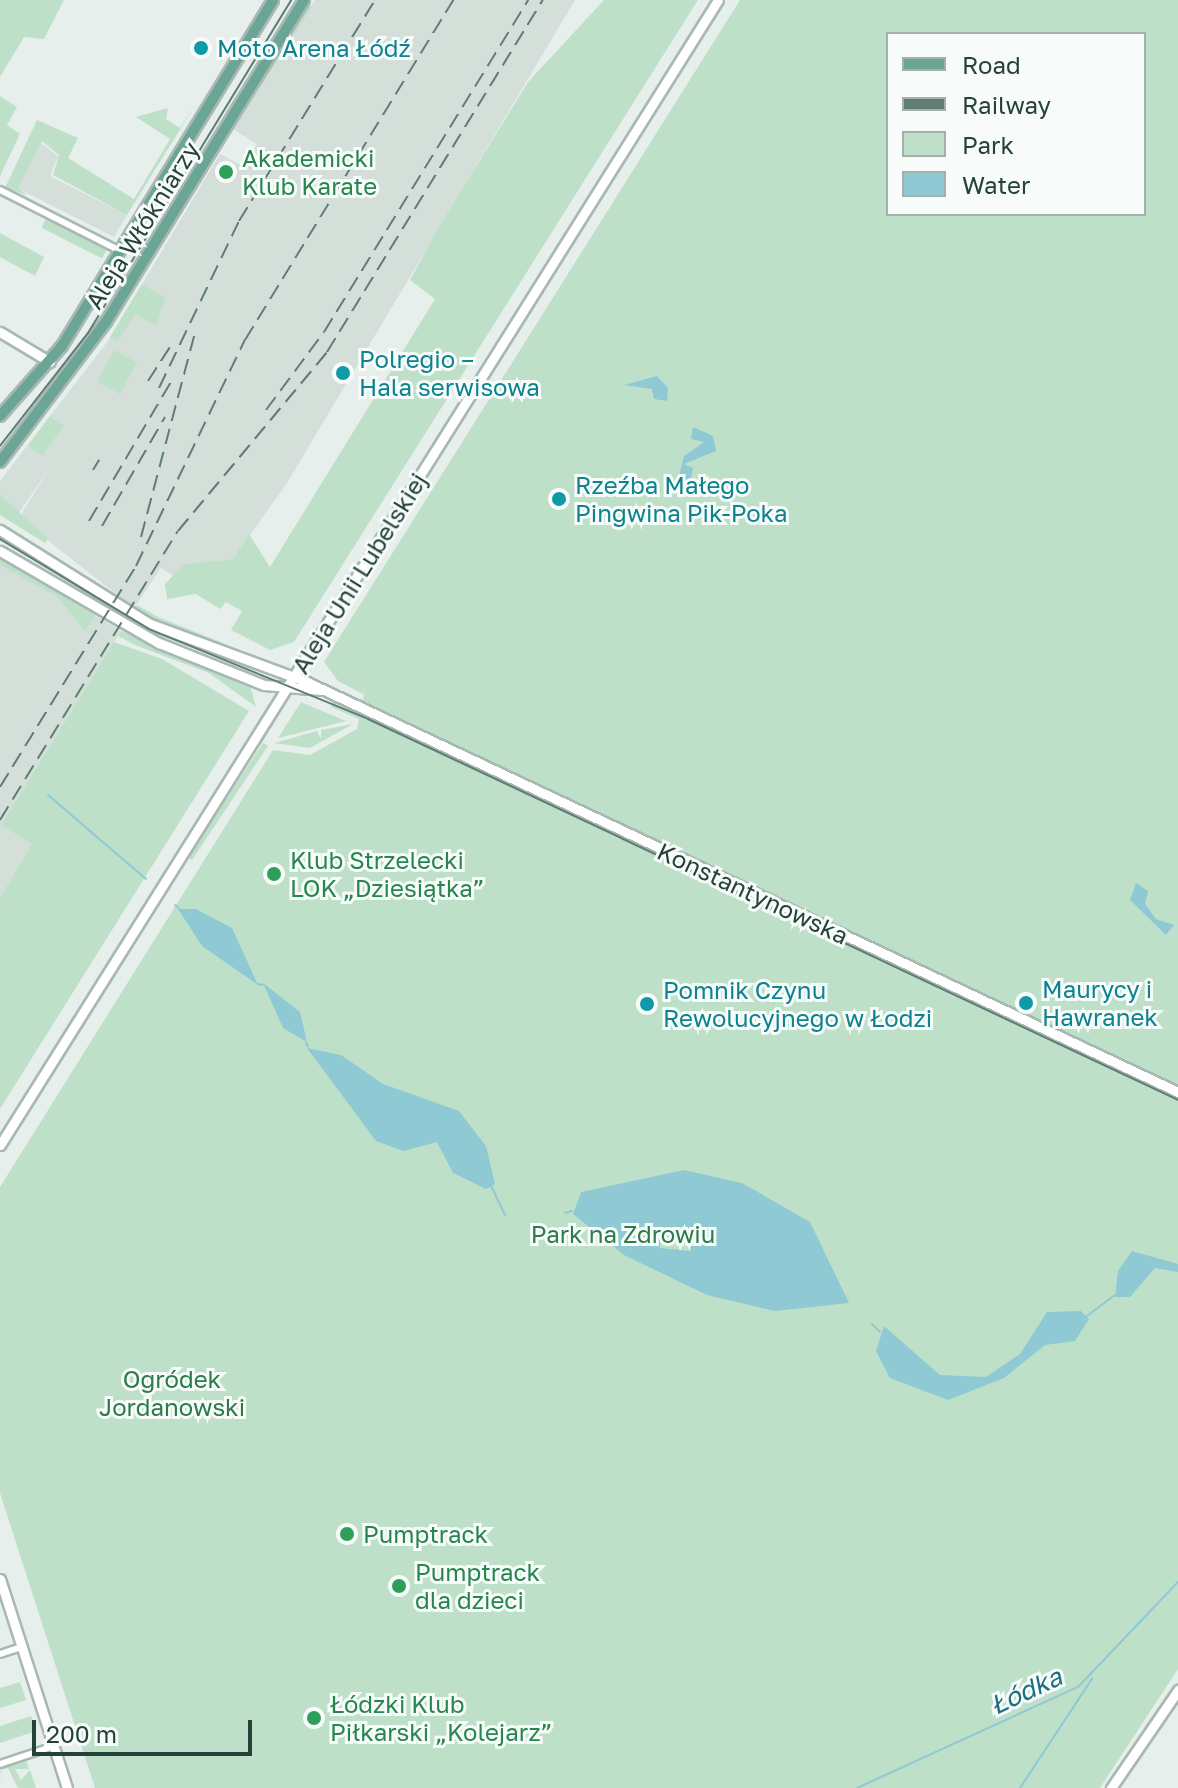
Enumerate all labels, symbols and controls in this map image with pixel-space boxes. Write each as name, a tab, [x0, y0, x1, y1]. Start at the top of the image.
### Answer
legend	[886, 32, 1146, 216]
place label: Moto Arena Łódź	[217, 34, 411, 62]
marker: Moto Arena Łódź	[192, 39, 210, 57]
text: Road	[962, 50, 1021, 79]
text: Railway	[962, 90, 1051, 119]
text: Park	[962, 130, 1014, 159]
street label: Aleja Włókniarzy	[79, 136, 205, 314]
place label: Akademicki Klub Karate	[242, 144, 377, 200]
marker: Akademicki Klub Karate	[217, 163, 235, 181]
text: Water	[962, 170, 1030, 199]
place label: Polregio – Hala serwisowa	[359, 345, 540, 401]
marker: Polregio – Hala serwisowa	[334, 364, 352, 382]
street label: Aleja Unii Lubelskiej	[286, 467, 432, 679]
place label: Rzeźba Małego Pingwina Pik-Poka	[575, 471, 787, 527]
marker: Rzeźba Małego Pingwina Pik-Poka	[550, 490, 568, 508]
street label: Konstantynowska	[653, 836, 853, 950]
place label: Klub Strzelecki LOK „Dziesiątka”	[290, 846, 484, 902]
marker: Klub Strzelecki LOK „Dziesiątka”	[265, 865, 283, 883]
place label: Maurycy i Hawranek	[1042, 975, 1158, 1031]
place label: Pomnik Czynu Rewolucyjnego w Łodzi	[663, 976, 932, 1032]
marker: Maurycy i Hawranek	[1017, 994, 1035, 1012]
marker: Pomnik Czynu Rewolucyjnego w Łodzi	[638, 995, 656, 1013]
park label: Park na Zdrowiu	[531, 1220, 715, 1248]
park label: Ogródek Jordanowski	[99, 1365, 245, 1421]
place label: Pumptrack	[363, 1520, 488, 1548]
marker: Pumptrack	[338, 1525, 356, 1543]
place label: Pumptrack dla dzieci	[415, 1558, 540, 1614]
marker: Pumptrack dla dzieci	[390, 1577, 408, 1595]
water label: Łódka	[985, 1661, 1067, 1721]
place label: Łódzki Klub Piłkarski „Kolejarz”	[330, 1690, 552, 1746]
scale bar	[36, 1704, 256, 1754]
marker: Łódzki Klub Piłkarski „Kolejarz”	[305, 1709, 323, 1727]
text: 200 m	[46, 1719, 117, 1748]

